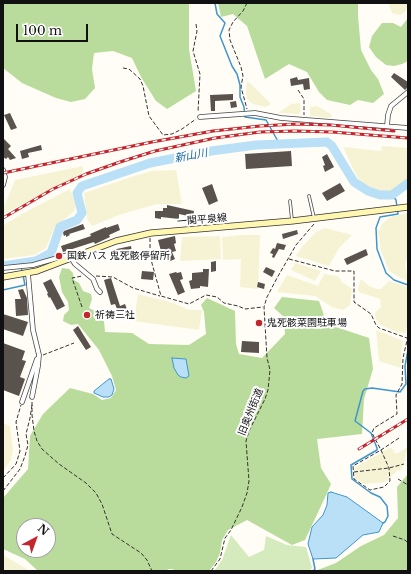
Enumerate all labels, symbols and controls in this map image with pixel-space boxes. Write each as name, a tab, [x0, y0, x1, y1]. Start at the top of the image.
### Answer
scale bar	[18, 16, 90, 42]
text: 100 m	[23, 23, 62, 38]
water label: 新山川	[174, 147, 208, 165]
street label: 一関平泉線	[177, 212, 227, 228]
place label: 国鉄バス 鬼死骸停留所	[67, 250, 170, 262]
marker: 国鉄バス 鬼死骸停留所	[54, 251, 64, 261]
place label: 祈祷三社	[95, 309, 135, 321]
marker: 祈祷三社	[82, 310, 92, 320]
place label: 鬼死骸菜園駐車場	[267, 317, 347, 329]
marker: 鬼死骸菜園駐車場	[254, 318, 264, 328]
street label: 旧奥州街道	[236, 387, 266, 437]
north arrow	[16, 518, 56, 558]
text: N	[35, 521, 52, 538]

